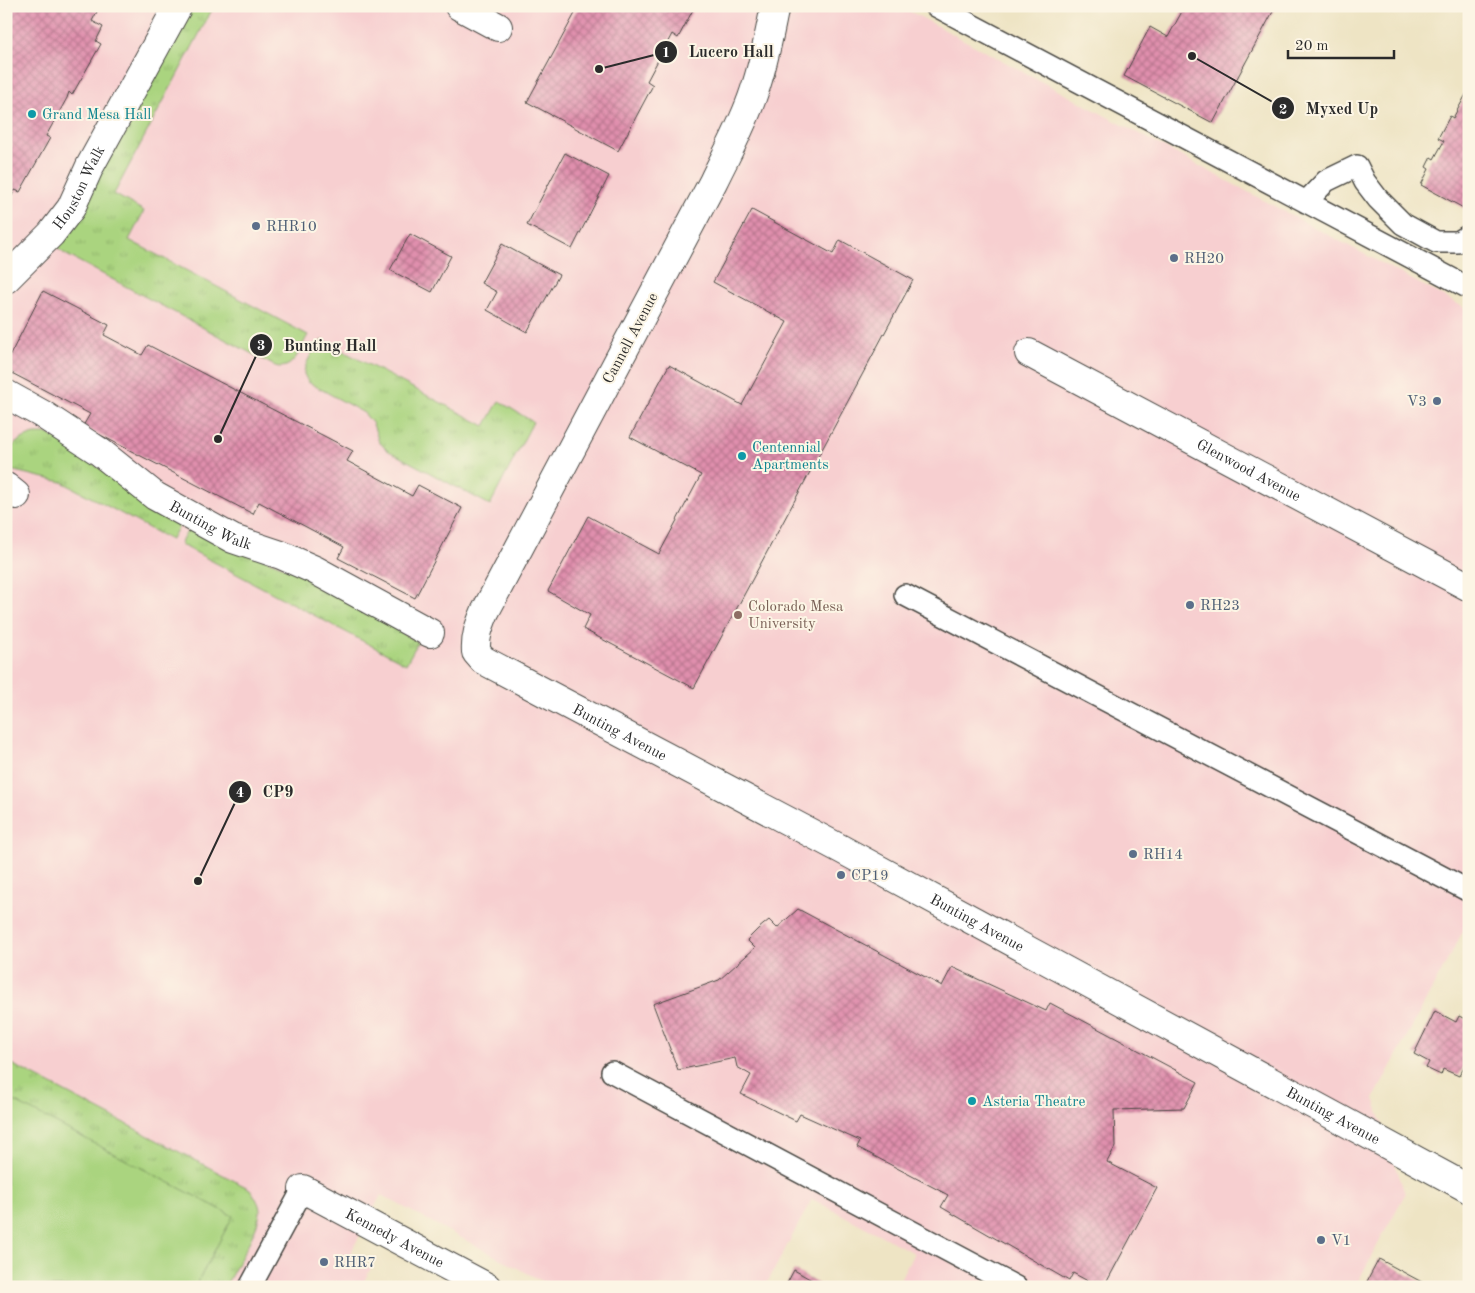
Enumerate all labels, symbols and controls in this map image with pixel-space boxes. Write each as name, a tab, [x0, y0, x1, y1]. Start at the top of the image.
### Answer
scale bar	[1288, 28, 1394, 60]
callout: Lucero Hall	[653, 36, 783, 67]
text: 20 m	[1295, 39, 1329, 54]
text: Lucero Hall	[688, 45, 774, 61]
text: 1	[662, 46, 670, 61]
callout: Myxed Up	[1271, 93, 1388, 124]
text: Myxed Up	[1306, 102, 1378, 118]
text: 2	[1279, 103, 1287, 118]
marker: Grand Mesa Hall	[26, 108, 38, 120]
place label: Grand Mesa Hall	[42, 108, 151, 123]
street label: Houston Walk	[51, 144, 109, 233]
marker: RHR10	[250, 220, 262, 232]
place label: RHR10	[266, 220, 317, 235]
marker: RH20	[1168, 252, 1180, 264]
place label: RH20	[1184, 252, 1224, 267]
street label: Cannell Avenue	[601, 291, 662, 387]
callout: Bunting Hall	[248, 329, 386, 360]
text: 3	[257, 339, 265, 354]
text: Bunting Hall	[283, 339, 377, 355]
place label: V3	[1407, 395, 1427, 410]
marker: V3	[1431, 395, 1443, 407]
street label: Glenwood Avenue	[1194, 438, 1303, 505]
place label: Centennial Apartments	[752, 441, 829, 473]
marker: Centennial Apartments	[736, 450, 748, 462]
street label: Bunting Walk	[166, 499, 253, 554]
marker: RH23	[1184, 599, 1196, 611]
place label: RH23	[1200, 599, 1240, 614]
place label: Colorado Mesa University	[748, 600, 844, 632]
marker: Colorado Mesa University	[732, 609, 744, 621]
street label: Bunting Avenue	[570, 703, 669, 764]
callout: CP9	[228, 776, 304, 807]
text: CP9	[262, 785, 294, 801]
text: 4	[236, 786, 244, 801]
marker: RH14	[1127, 848, 1139, 860]
place label: RH14	[1143, 848, 1183, 863]
marker: CP19	[835, 869, 847, 881]
place label: CP19	[851, 869, 889, 884]
street label: Bunting Avenue	[927, 893, 1026, 955]
street label: Bunting Avenue	[1283, 1086, 1382, 1148]
marker: Asteria Theatre	[966, 1095, 978, 1107]
place label: Asteria Theatre	[982, 1095, 1086, 1110]
street label: Kennedy Avenue	[342, 1207, 446, 1272]
marker: V1	[1315, 1234, 1327, 1246]
place label: V1	[1331, 1234, 1351, 1249]
marker: RHR7	[318, 1256, 330, 1268]
place label: RHR7	[334, 1256, 376, 1271]

